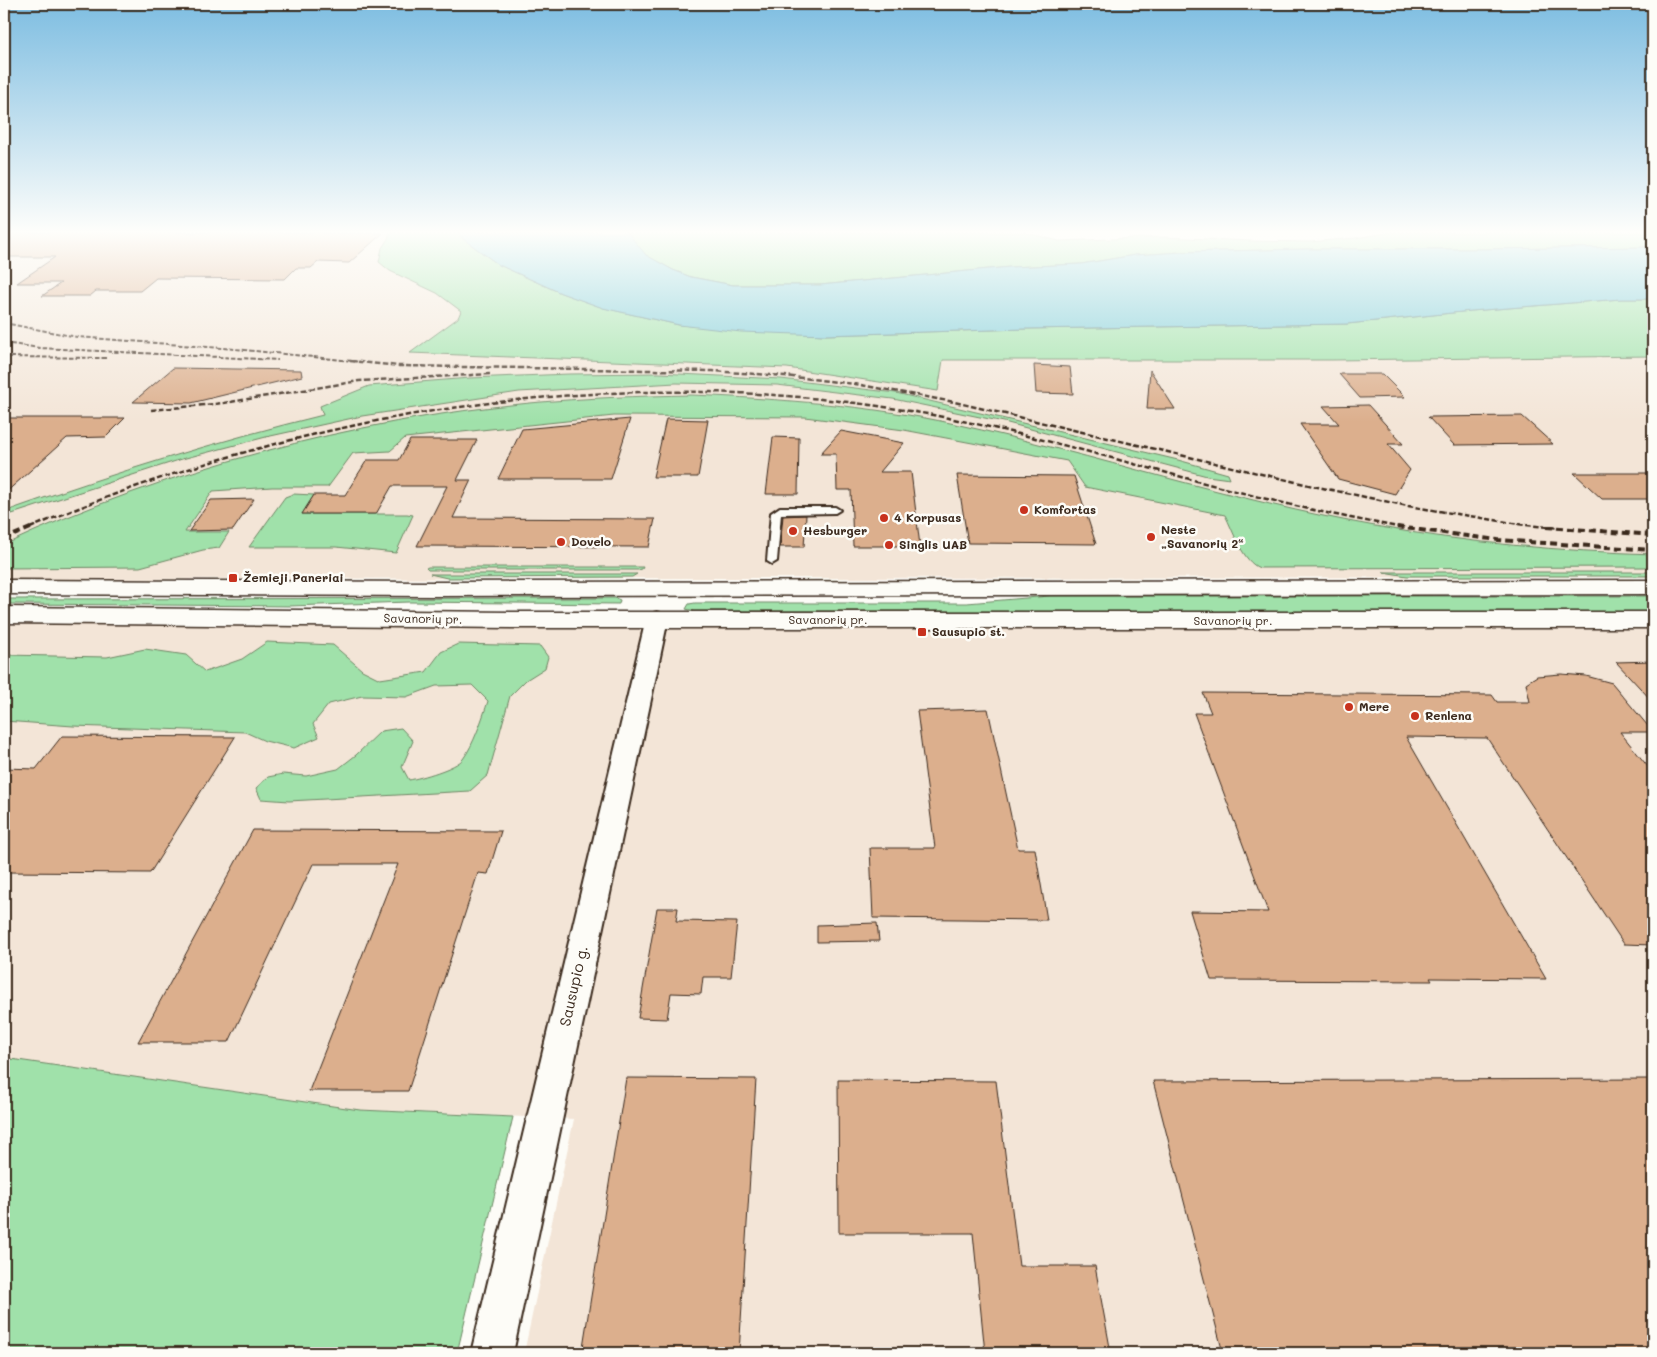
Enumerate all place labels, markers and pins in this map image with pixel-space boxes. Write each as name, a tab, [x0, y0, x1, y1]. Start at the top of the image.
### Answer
place label: Komfortas	[1034, 501, 1096, 517]
marker: Komfortas	[1018, 504, 1030, 516]
place label: 4 Korpusas	[894, 509, 961, 525]
marker: 4 Korpusas	[878, 512, 890, 524]
place label: Neste „Savanorių 2“	[1161, 521, 1244, 551]
place label: Hesburger	[803, 522, 867, 538]
marker: Hesburger	[787, 525, 799, 537]
marker: Neste „Savanorių 2“	[1145, 531, 1157, 543]
place label: Dovelo	[571, 533, 611, 549]
marker: Dovelo	[555, 536, 567, 548]
place label: Singlis UAB	[899, 536, 967, 552]
marker: Singlis UAB	[883, 539, 895, 551]
place label: Žemieji Paneriai	[243, 569, 344, 585]
marker: Žemieji Paneriai	[227, 572, 239, 584]
place label: Sausupio st.	[932, 623, 1005, 639]
marker: Sausupio st.	[916, 626, 928, 638]
place label: Mere	[1359, 698, 1389, 714]
marker: Mere	[1343, 701, 1355, 713]
place label: Renlena	[1425, 707, 1472, 723]
marker: Renlena	[1409, 710, 1421, 722]

